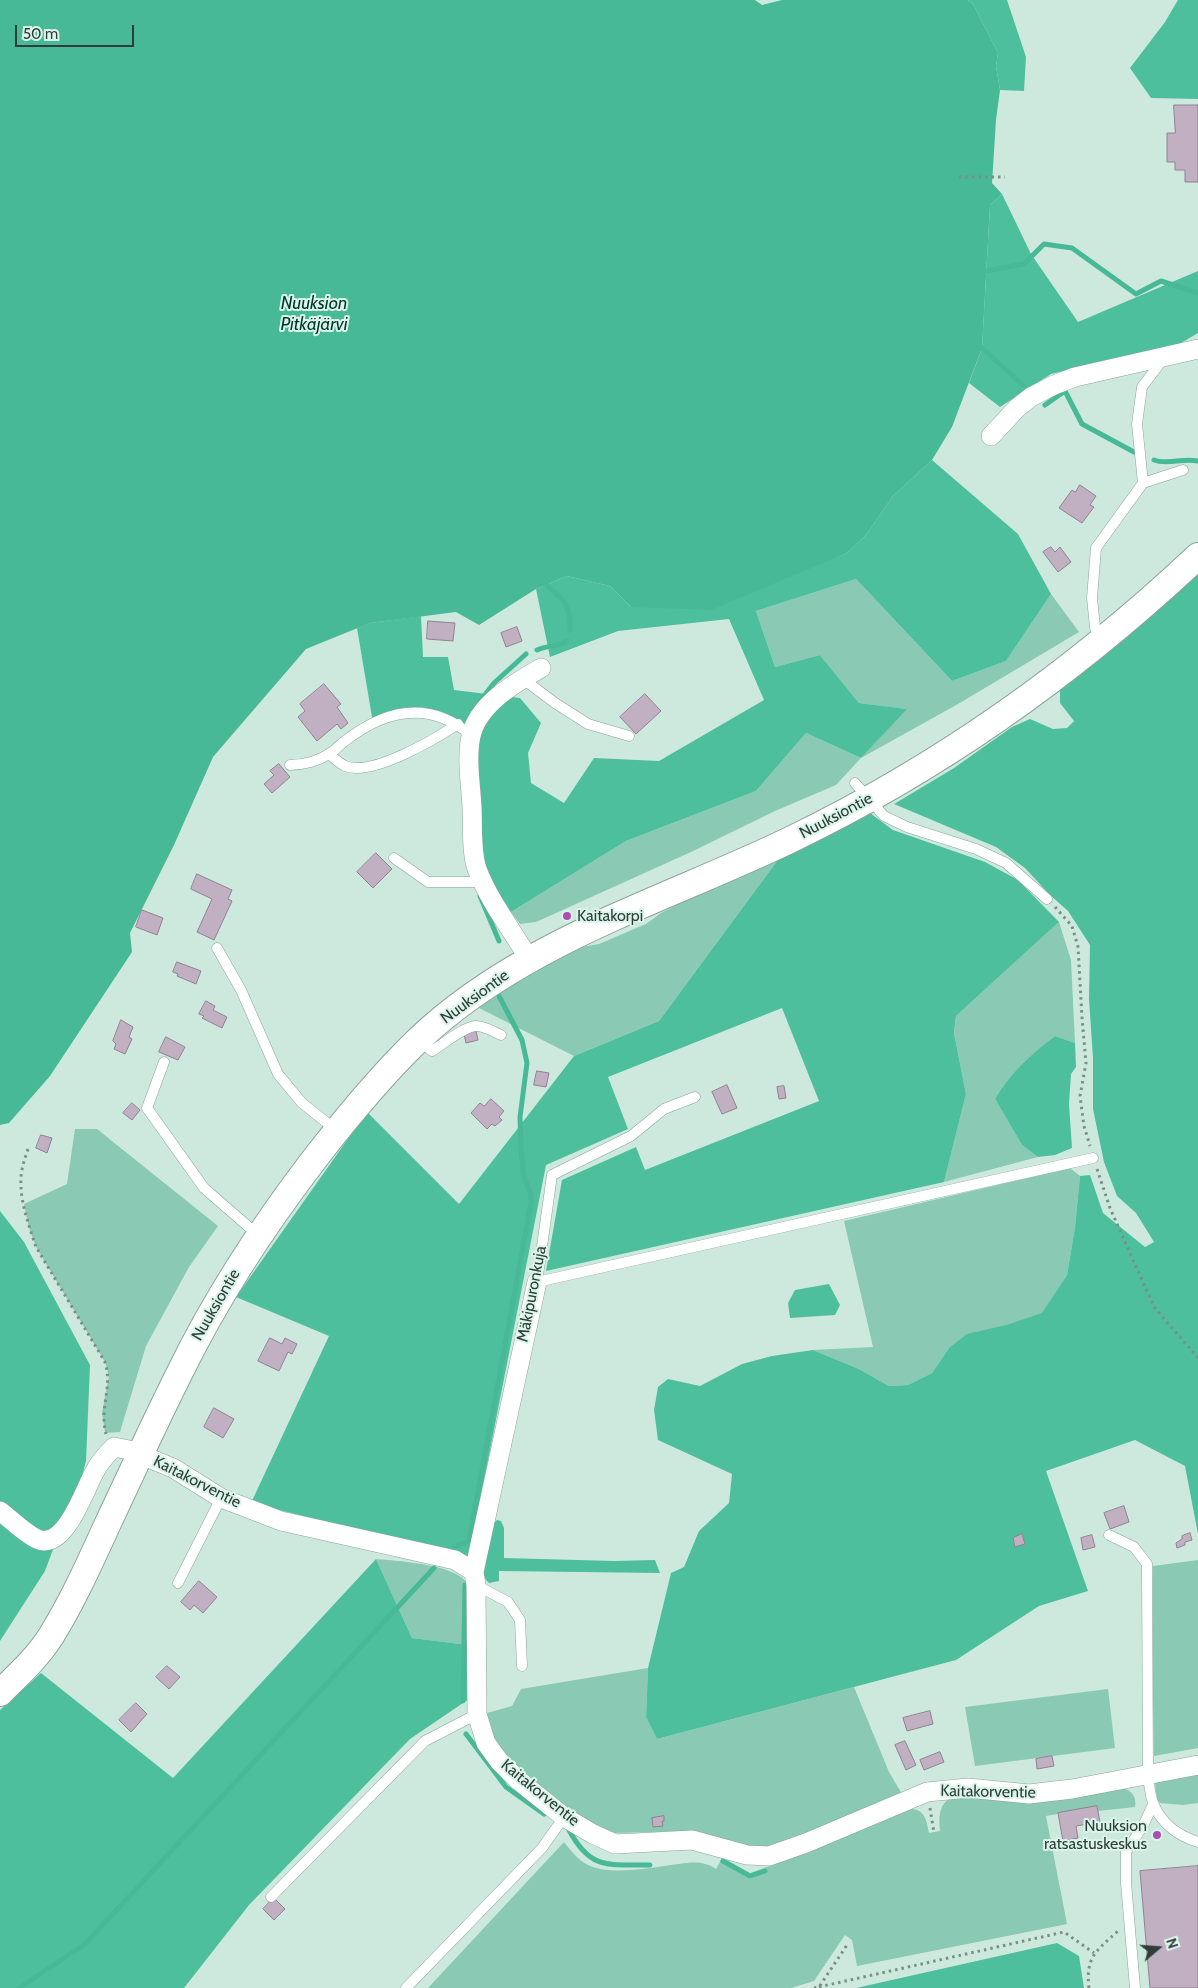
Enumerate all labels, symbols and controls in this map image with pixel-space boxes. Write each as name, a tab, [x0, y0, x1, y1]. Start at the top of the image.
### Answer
scale bar	[18, 15, 136, 47]
text: 50 m	[23, 25, 58, 43]
water label: Nuuksion Pitkäjärvi	[280, 293, 348, 336]
street label: Nuuksiontie	[796, 789, 876, 843]
place label: Kaitakorpi	[577, 906, 643, 926]
marker: Kaitakorpi	[561, 910, 573, 922]
street label: Nuuksiontie	[437, 966, 513, 1028]
street label: Mäkipuronkuja	[513, 1244, 551, 1344]
street label: Nuuksiontie	[188, 1266, 244, 1344]
street label: Kaitakorventie	[150, 1452, 244, 1512]
street label: Kaitakorventie	[497, 1755, 583, 1831]
street label: Kaitakorventie	[940, 1782, 1036, 1802]
place label: Nuuksion ratsastuskeskus	[1044, 1816, 1147, 1854]
marker: Nuuksion ratsastuskeskus	[1151, 1829, 1163, 1841]
north arrow	[1133, 1923, 1183, 1973]
text: N	[1162, 1936, 1182, 1951]

